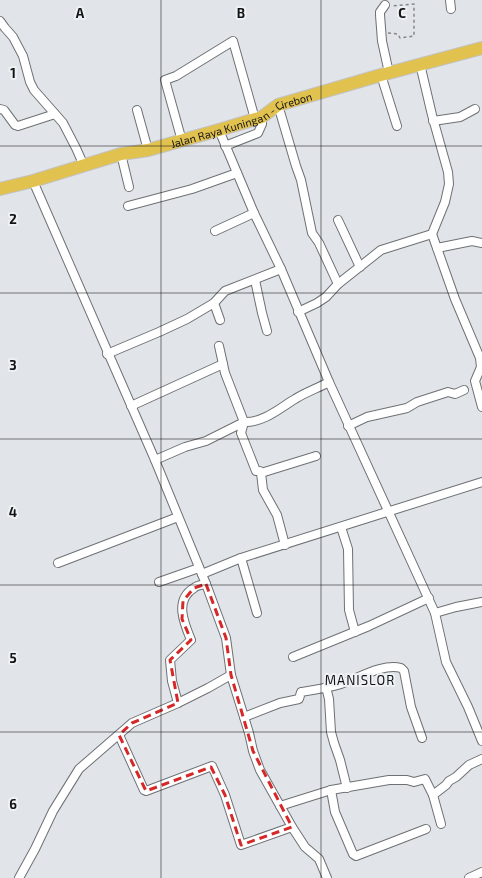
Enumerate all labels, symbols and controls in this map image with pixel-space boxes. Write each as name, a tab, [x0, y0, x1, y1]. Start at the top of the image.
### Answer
text: A	[76, 5, 85, 21]
text: B	[237, 5, 245, 21]
text: C	[398, 5, 406, 21]
text: 1	[10, 65, 16, 81]
street label: Jalan Raya Kuningan - Cirebon	[169, 89, 313, 150]
text: 2	[9, 211, 17, 227]
text: 3	[9, 357, 17, 373]
text: 4	[9, 504, 17, 520]
text: 5	[9, 650, 17, 666]
district label: MANISLOR	[325, 672, 395, 688]
text: 6	[9, 796, 17, 812]

